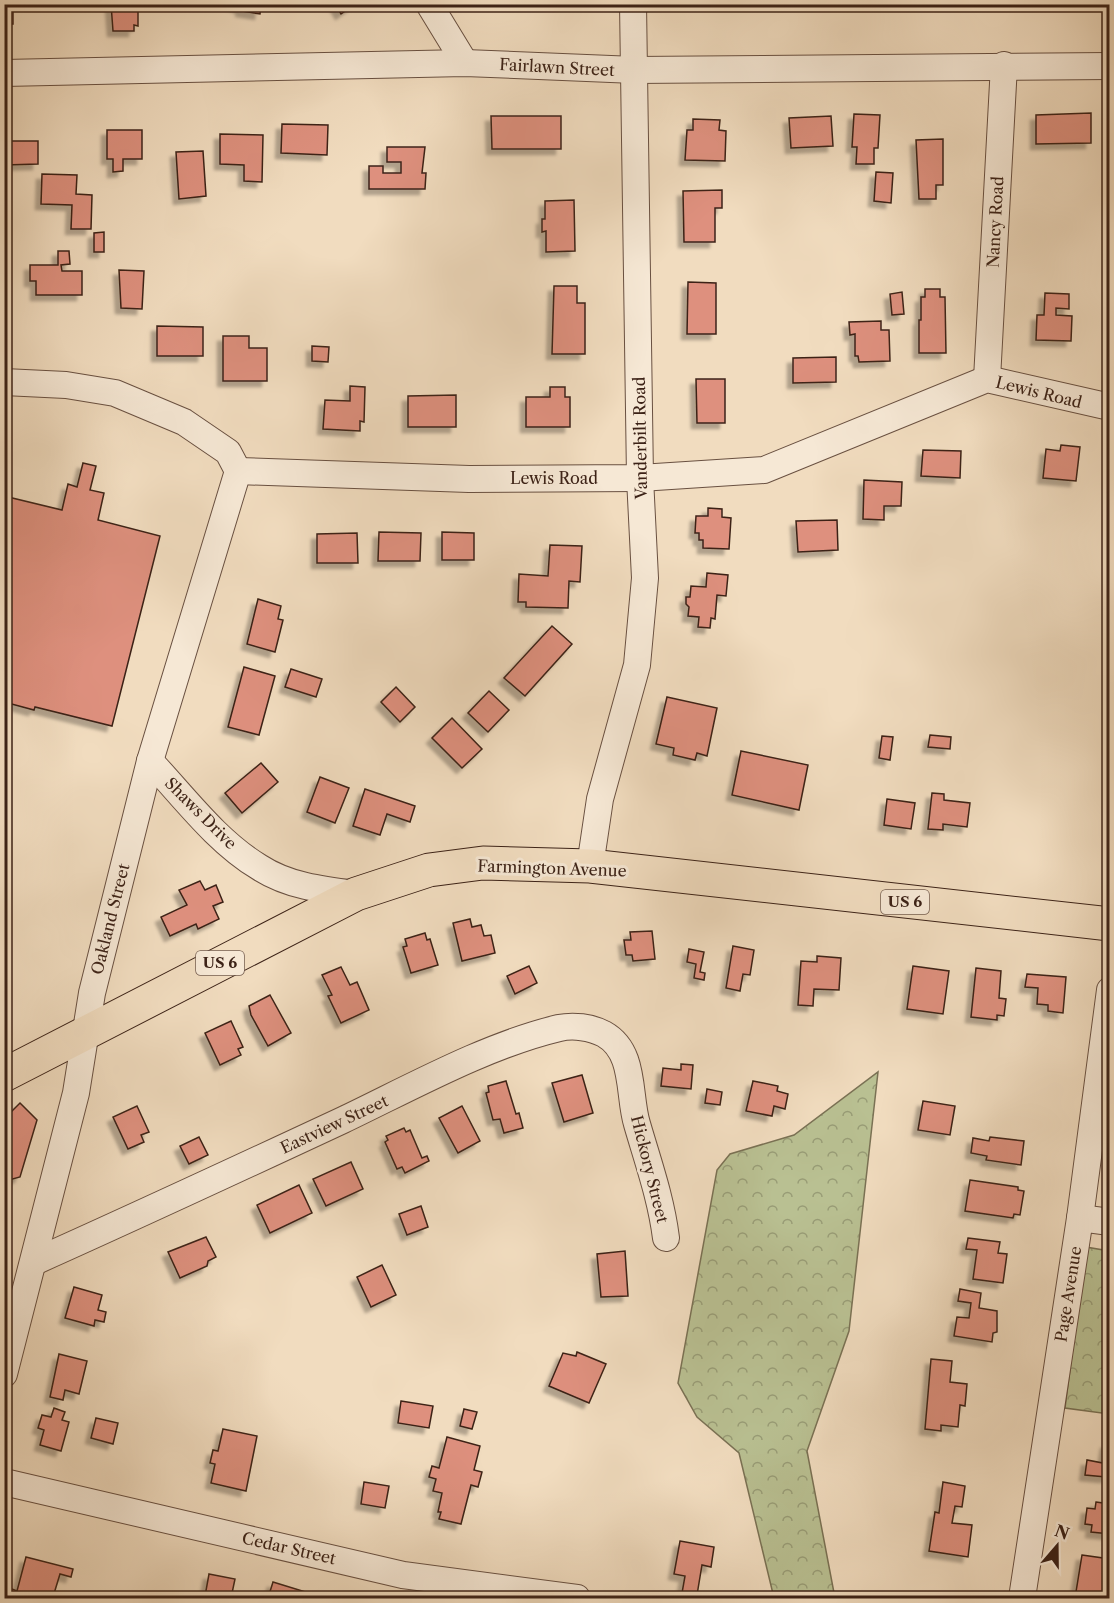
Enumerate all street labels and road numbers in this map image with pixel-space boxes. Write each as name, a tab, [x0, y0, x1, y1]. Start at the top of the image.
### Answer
street label: Fairlawn Street	[499, 54, 616, 80]
street label: Nancy Road	[983, 175, 1007, 268]
street label: Lewis Road	[994, 372, 1084, 412]
street label: Vanderbilt Road	[629, 376, 651, 501]
street label: Lewis Road	[510, 468, 598, 488]
street label: Shaws Drive	[161, 773, 241, 853]
street label: Farmington Avenue	[477, 855, 627, 881]
street label: Oakland Street	[87, 861, 134, 977]
road number: US 6	[881, 890, 929, 914]
road number: US 6	[196, 951, 244, 975]
street label: Eastview Street	[277, 1090, 391, 1158]
street label: Hickory Street	[627, 1113, 673, 1225]
street label: Page Avenue	[1051, 1245, 1085, 1343]
street label: Cedar Street	[240, 1528, 338, 1569]

